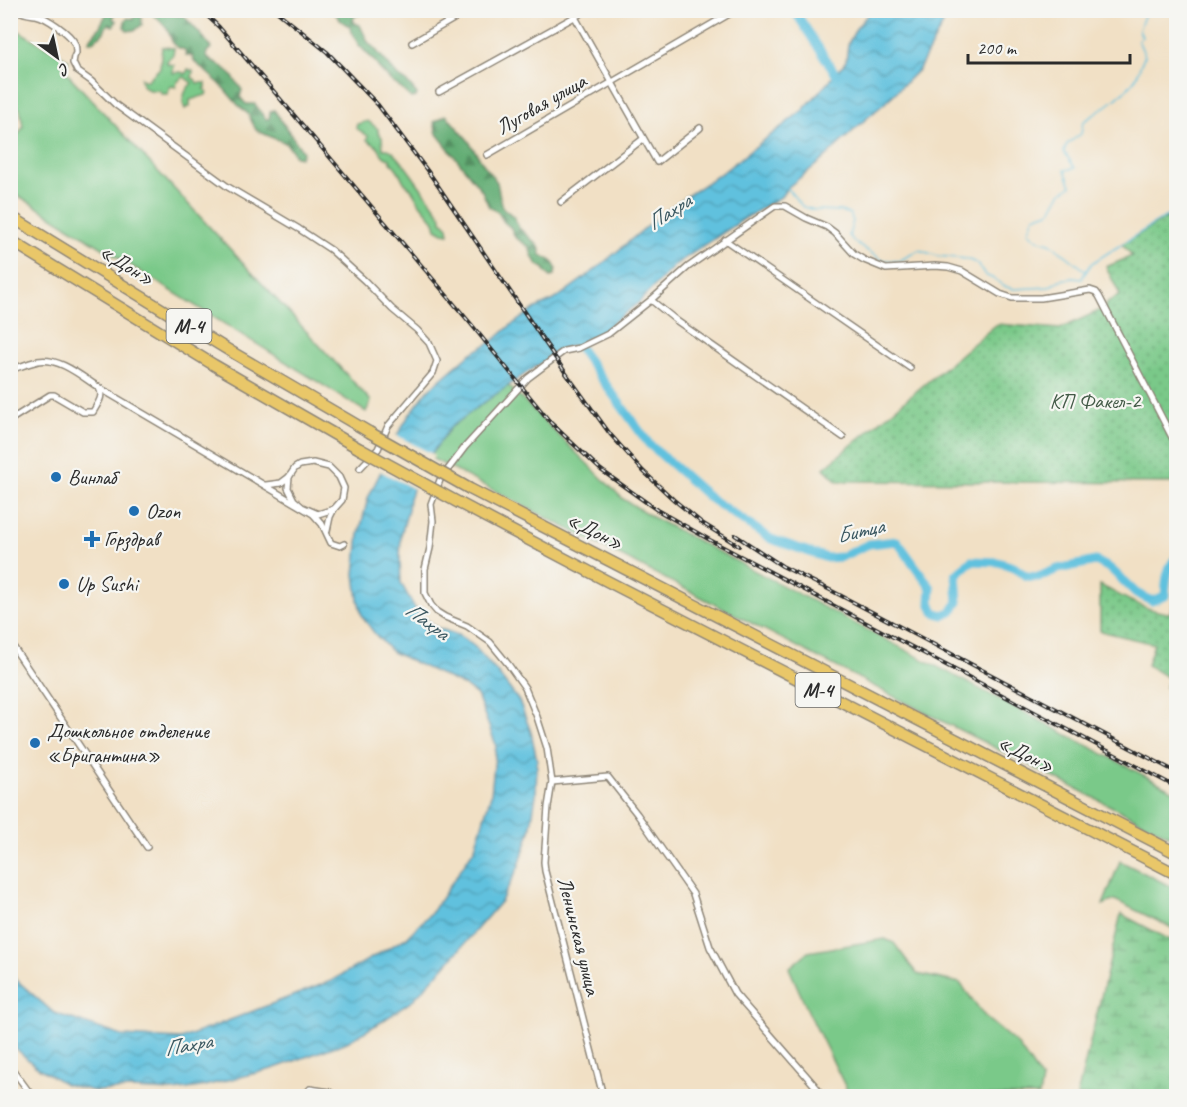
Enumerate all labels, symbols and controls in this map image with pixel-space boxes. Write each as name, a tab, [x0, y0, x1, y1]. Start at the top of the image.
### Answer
north arrow	[27, 27, 87, 87]
scale bar	[968, 27, 1130, 65]
text: 200 m	[977, 37, 1018, 59]
text: С	[54, 58, 73, 80]
street label: Луговая улица	[491, 67, 592, 140]
water label: Пахра	[641, 186, 698, 237]
street label: «Дон»	[95, 238, 159, 292]
road number: М-4	[166, 309, 212, 343]
park label: КП Факел-2	[1050, 388, 1142, 414]
place label: Винлаб	[68, 464, 121, 490]
marker: Винлаб	[49, 470, 63, 484]
place label: Ozon	[146, 498, 181, 524]
marker: Ozon	[127, 504, 141, 518]
street label: «Дон»	[563, 506, 628, 556]
water label: Битца	[834, 511, 889, 550]
place label: Горздрав	[104, 526, 163, 552]
marker: Горздрав	[85, 532, 99, 546]
place label: Up Sushi	[76, 571, 141, 597]
marker: Up Sushi	[57, 577, 71, 591]
water label: Пахра	[400, 596, 456, 648]
road number: М-4	[796, 673, 840, 707]
place label: Дошкольное отделение «Бригантина»	[47, 718, 210, 768]
street label: «Дон»	[994, 729, 1059, 779]
marker: Дошкольное отделение «Бригантина»	[28, 736, 42, 750]
street label: Ленинская улица	[552, 874, 607, 1000]
water label: Пахра	[162, 1027, 216, 1063]

